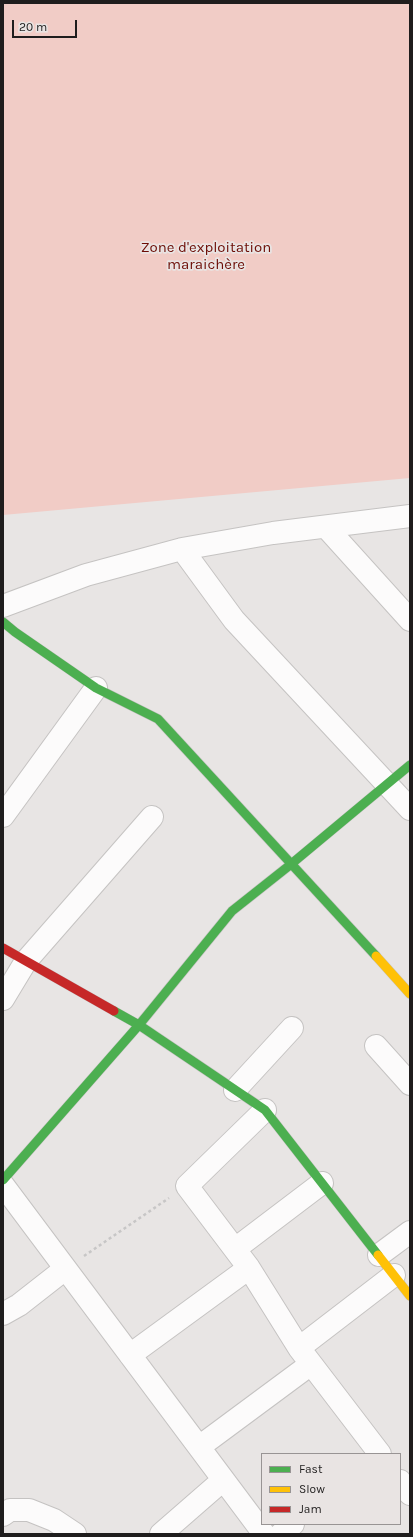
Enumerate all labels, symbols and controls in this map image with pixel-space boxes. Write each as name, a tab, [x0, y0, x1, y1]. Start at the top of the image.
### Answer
scale bar	[14, 12, 79, 38]
text: 20 m	[19, 20, 47, 34]
park label: Zone d'exploitation maraichère	[141, 239, 271, 274]
legend	[261, 1453, 401, 1525]
text: Fast	[299, 1462, 322, 1476]
text: Slow	[299, 1482, 325, 1496]
text: Jam	[299, 1502, 322, 1516]

